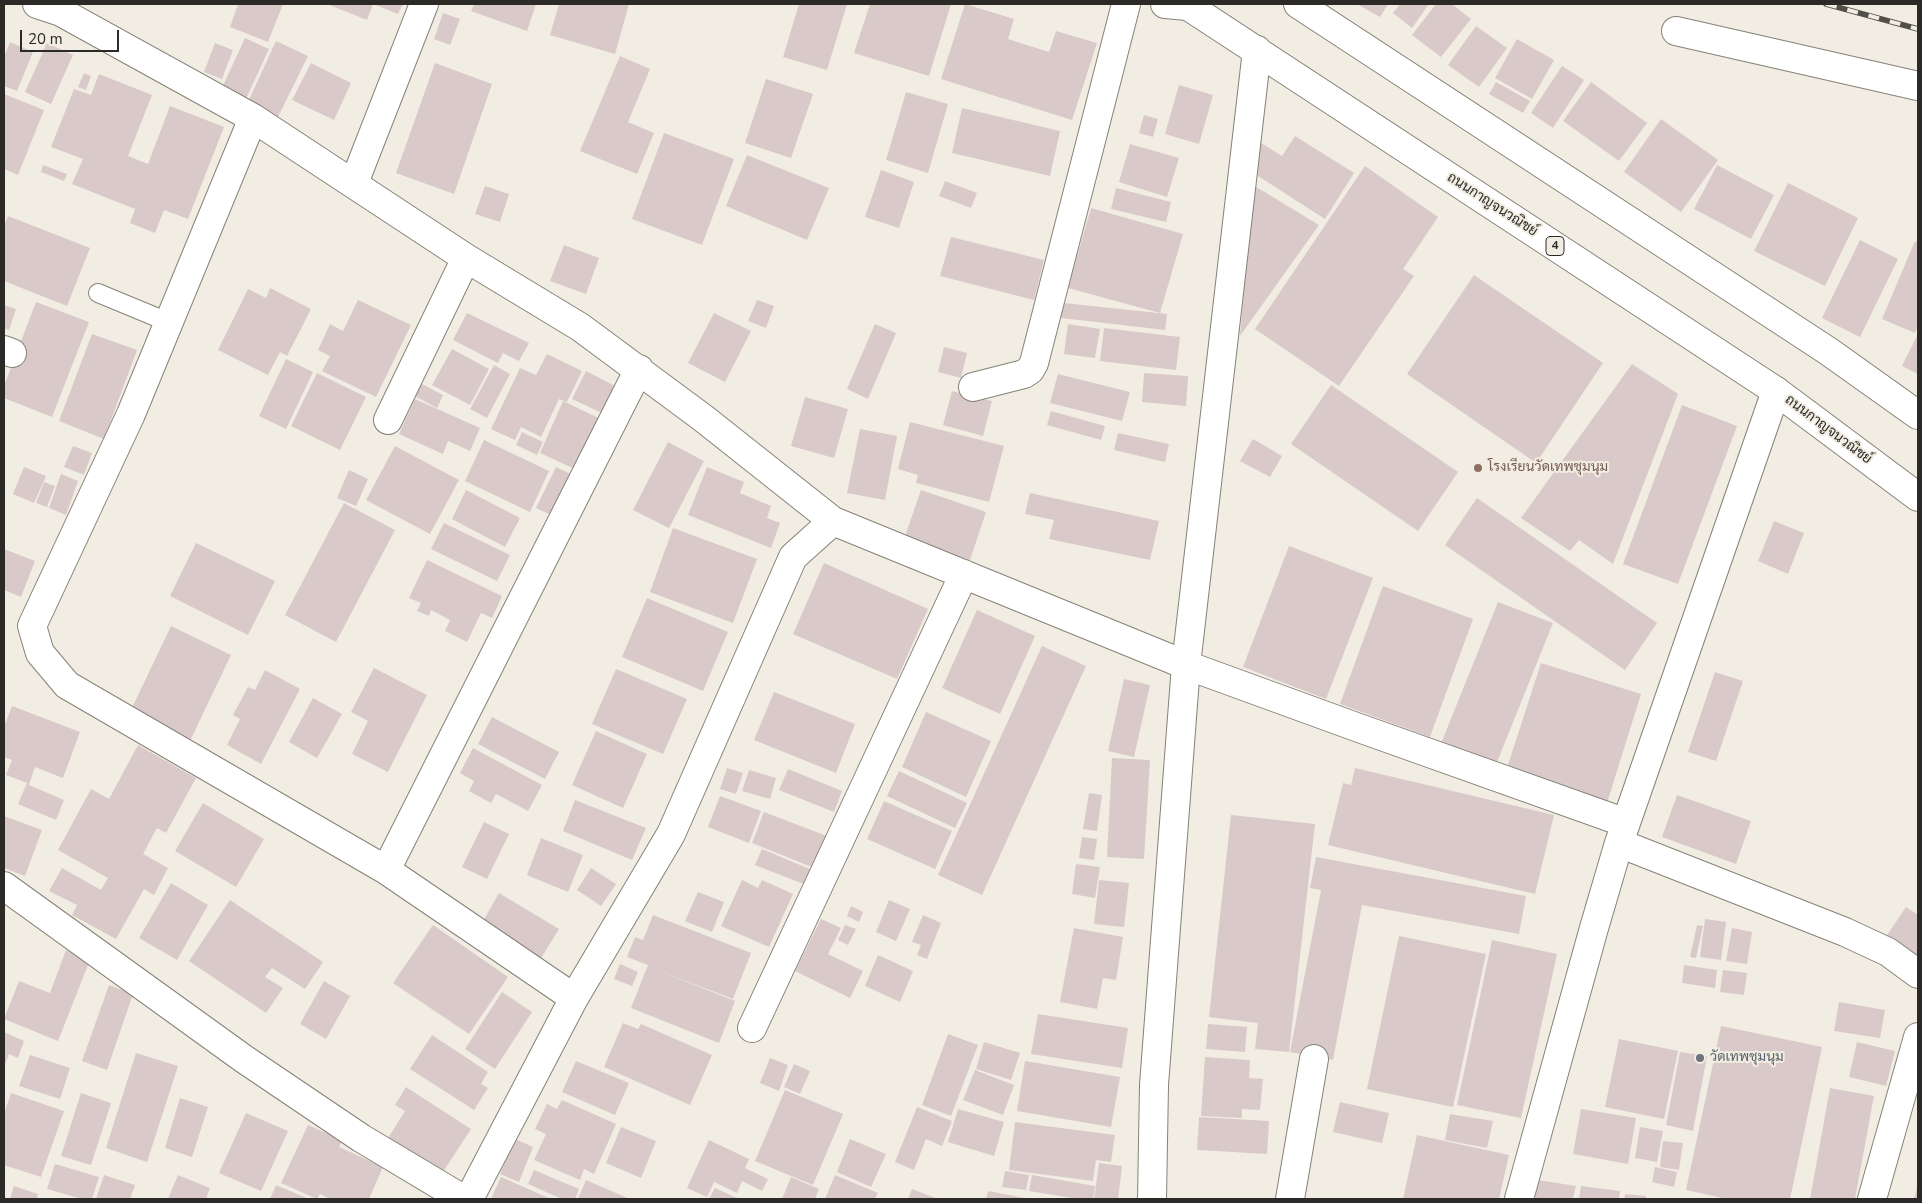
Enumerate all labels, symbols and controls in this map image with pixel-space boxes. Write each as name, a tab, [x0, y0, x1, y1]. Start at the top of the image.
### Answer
scale bar	[22, 20, 121, 52]
text: 20 m	[28, 29, 63, 49]
street label: ถนนกาญจนวณิชย์	[1444, 170, 1540, 240]
road number: 4	[1546, 237, 1564, 256]
street label: ถนนกาญจนวณิชย์	[1781, 392, 1875, 468]
place label: โรงเรียนวัดเทพชุมนุม	[1488, 460, 1608, 476]
marker: โรงเรียนวัดเทพชุมนุม	[1472, 462, 1484, 474]
place label: วัดเทพชุมนุม	[1710, 1050, 1784, 1066]
marker: วัดเทพชุมนุม	[1694, 1052, 1706, 1064]

